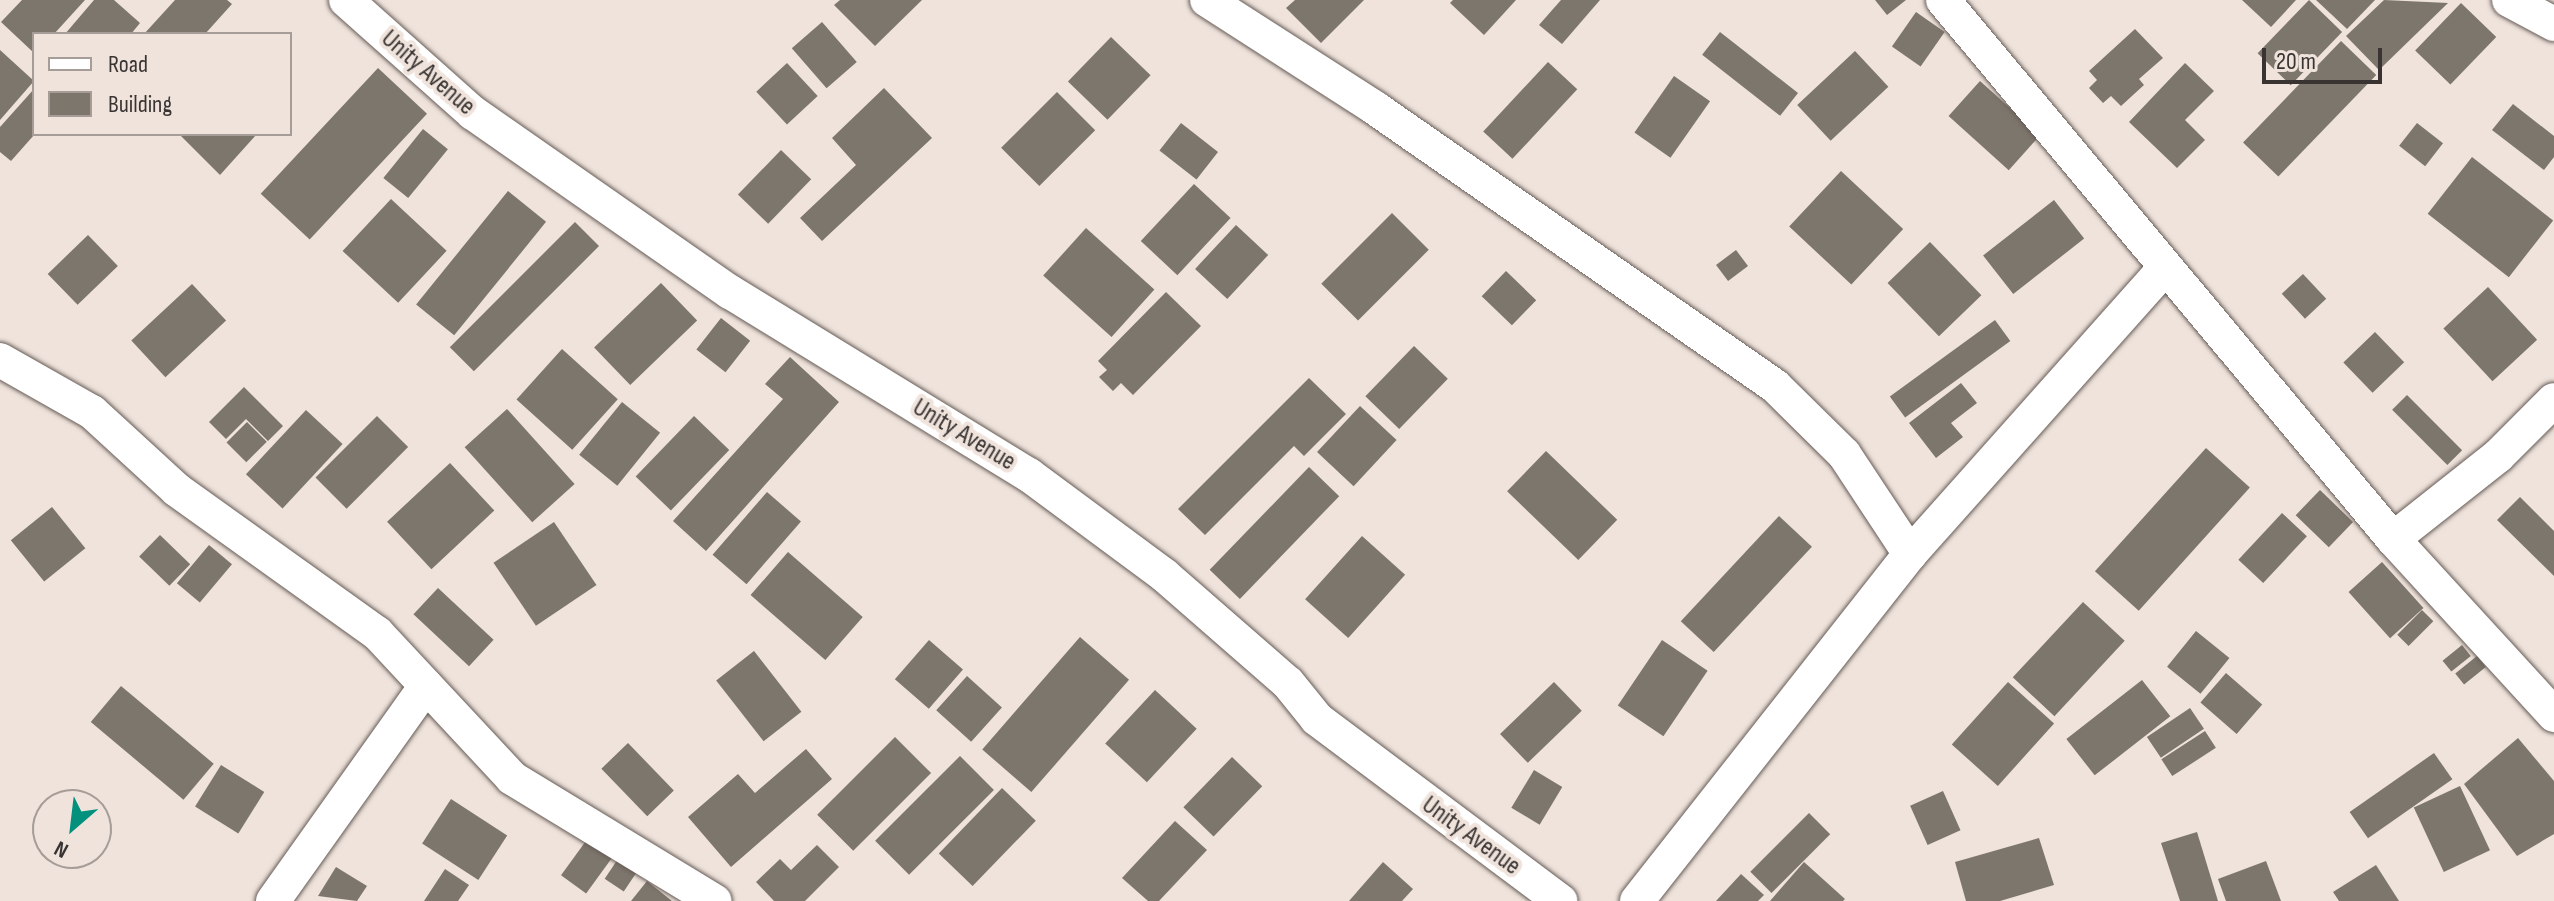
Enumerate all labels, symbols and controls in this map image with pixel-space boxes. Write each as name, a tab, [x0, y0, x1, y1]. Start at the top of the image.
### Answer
street label: Unity Avenue	[375, 24, 481, 122]
legend	[32, 32, 292, 136]
scale bar	[2266, 32, 2386, 82]
text: 20 m	[2276, 47, 2316, 76]
text: Road	[108, 50, 148, 79]
text: Building	[108, 90, 172, 119]
street label: Unity Avenue	[907, 392, 1021, 478]
north arrow	[32, 789, 112, 869]
street label: Unity Avenue	[1415, 790, 1527, 882]
text: N	[50, 834, 73, 864]

